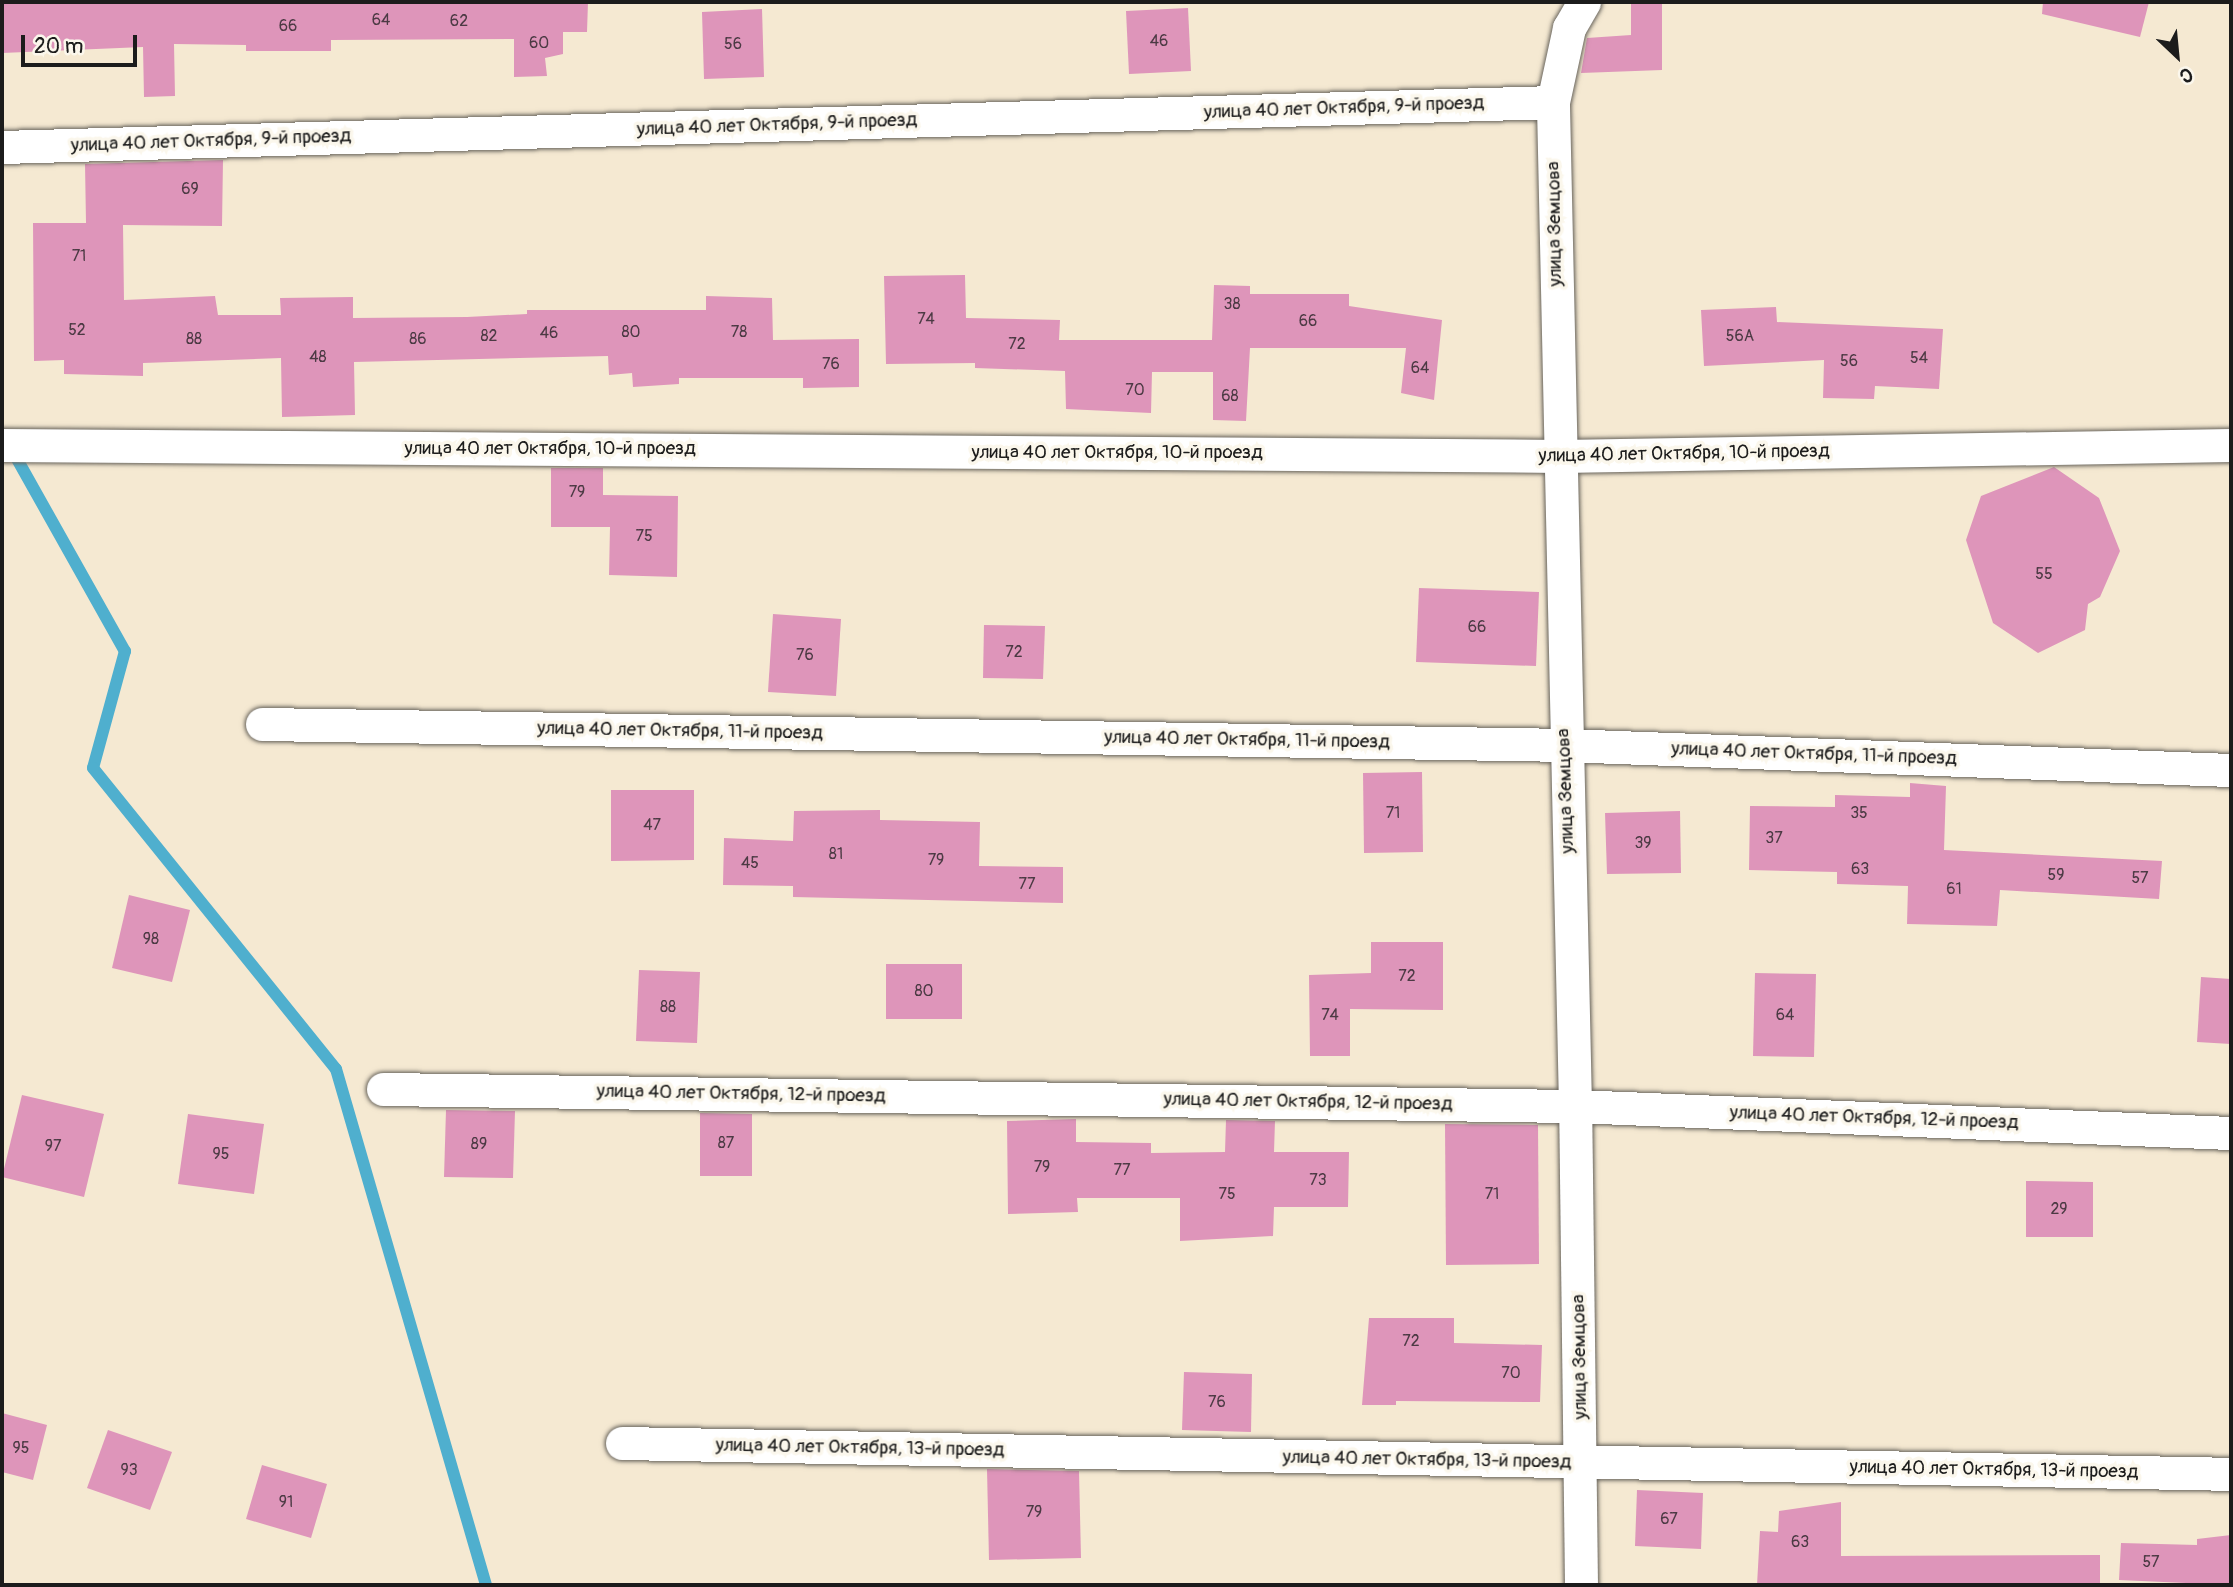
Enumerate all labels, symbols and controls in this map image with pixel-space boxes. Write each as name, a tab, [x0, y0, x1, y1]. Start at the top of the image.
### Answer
house number: 64	[372, 10, 390, 30]
house number: 62	[450, 11, 468, 31]
house number: 66	[279, 16, 297, 36]
scale bar	[24, 21, 140, 65]
north arrow	[2142, 21, 2212, 91]
house number: 46	[1150, 31, 1168, 51]
text: 20 m	[34, 33, 83, 60]
house number: 60	[529, 33, 549, 53]
house number: 56	[724, 34, 742, 54]
text: С	[2176, 62, 2197, 88]
street label: улица 40 лет Октября, 9-й проезд	[1203, 92, 1485, 124]
street label: улица 40 лет Октября, 9-й проезд	[636, 109, 918, 141]
street label: улица 40 лет Октября, 9-й проезд	[70, 125, 352, 157]
street label: улица Земцова	[1543, 161, 1567, 287]
house number: 69	[181, 179, 199, 199]
house number: 71	[72, 246, 86, 266]
house number: 38	[1224, 294, 1240, 314]
house number: 74	[917, 309, 935, 329]
house number: 66	[1299, 311, 1317, 331]
house number: 52	[68, 320, 86, 340]
house number: 80	[622, 322, 640, 342]
house number: 78	[731, 322, 747, 342]
house number: 46	[540, 323, 558, 343]
house number: 82	[480, 326, 498, 346]
house number: 56А	[1726, 326, 1754, 346]
house number: 88	[186, 329, 202, 349]
house number: 86	[409, 329, 427, 349]
house number: 72	[1008, 334, 1026, 354]
house number: 48	[309, 347, 327, 367]
house number: 54	[1910, 348, 1928, 368]
house number: 56	[1840, 351, 1858, 371]
house number: 76	[822, 354, 840, 374]
house number: 64	[1411, 358, 1429, 378]
house number: 70	[1125, 380, 1145, 400]
house number: 68	[1221, 386, 1239, 406]
street label: улица 40 лет Октября, 10-й проезд	[404, 438, 696, 460]
street label: улица 40 лет Октября, 10-й проезд	[1538, 440, 1830, 468]
street label: улица 40 лет Октября, 10-й проезд	[971, 442, 1263, 464]
house number: 79	[569, 482, 585, 502]
house number: 75	[635, 526, 653, 546]
house number: 55	[2035, 564, 2053, 584]
house number: 66	[1468, 617, 1486, 637]
house number: 72	[1005, 642, 1023, 662]
house number: 76	[796, 645, 814, 665]
street label: улица 40 лет Октября, 11-й проезд	[537, 717, 823, 745]
street label: улица 40 лет Октября, 11-й проезд	[1104, 726, 1390, 754]
street label: улица Земцова	[1552, 728, 1580, 854]
street label: улица 40 лет Октября, 11-й проезд	[1671, 738, 1957, 770]
house number: 71	[1386, 803, 1400, 823]
house number: 35	[1850, 803, 1868, 823]
house number: 47	[643, 815, 661, 835]
house number: 37	[1765, 828, 1783, 848]
house number: 39	[1634, 833, 1652, 853]
house number: 81	[829, 844, 843, 864]
house number: 79	[928, 850, 944, 870]
house number: 45	[741, 853, 759, 873]
house number: 63	[1851, 859, 1869, 879]
house number: 59	[2048, 865, 2064, 885]
house number: 57	[2131, 868, 2149, 888]
house number: 77	[1019, 874, 1035, 894]
house number: 61	[1946, 879, 1962, 899]
house number: 98	[143, 929, 159, 949]
house number: 72	[1398, 966, 1416, 986]
house number: 80	[915, 981, 933, 1001]
house number: 88	[660, 997, 676, 1017]
house number: 74	[1321, 1005, 1339, 1025]
house number: 64	[1776, 1005, 1794, 1025]
street label: улица 40 лет Октября, 12-й проезд	[596, 1080, 886, 1108]
street label: улица 40 лет Октября, 12-й проезд	[1163, 1088, 1453, 1116]
street label: улица 40 лет Октября, 12-й проезд	[1729, 1102, 2019, 1134]
house number: 87	[718, 1133, 734, 1153]
house number: 89	[471, 1134, 487, 1154]
house number: 97	[45, 1136, 61, 1156]
house number: 95	[213, 1144, 229, 1164]
house number: 79	[1034, 1157, 1050, 1177]
house number: 77	[1114, 1160, 1130, 1180]
house number: 73	[1309, 1170, 1327, 1190]
house number: 75	[1218, 1184, 1236, 1204]
house number: 71	[1485, 1184, 1499, 1204]
house number: 29	[2050, 1199, 2068, 1219]
street label: улица Земцова	[1568, 1294, 1592, 1420]
house number: 72	[1402, 1331, 1420, 1351]
house number: 70	[1501, 1363, 1521, 1383]
house number: 76	[1208, 1392, 1226, 1412]
street label: улица 40 лет Октября, 13-й проезд	[715, 1434, 1005, 1462]
house number: 95	[13, 1438, 29, 1458]
street label: улица 40 лет Октября, 13-й проезд	[1282, 1446, 1572, 1474]
street label: улица 40 лет Октября, 13-й проезд	[1849, 1456, 2139, 1484]
house number: 93	[120, 1460, 138, 1480]
house number: 91	[279, 1492, 293, 1512]
house number: 79	[1026, 1502, 1042, 1522]
house number: 67	[1660, 1509, 1678, 1529]
house number: 63	[1791, 1532, 1809, 1552]
house number: 57	[2142, 1552, 2160, 1572]

